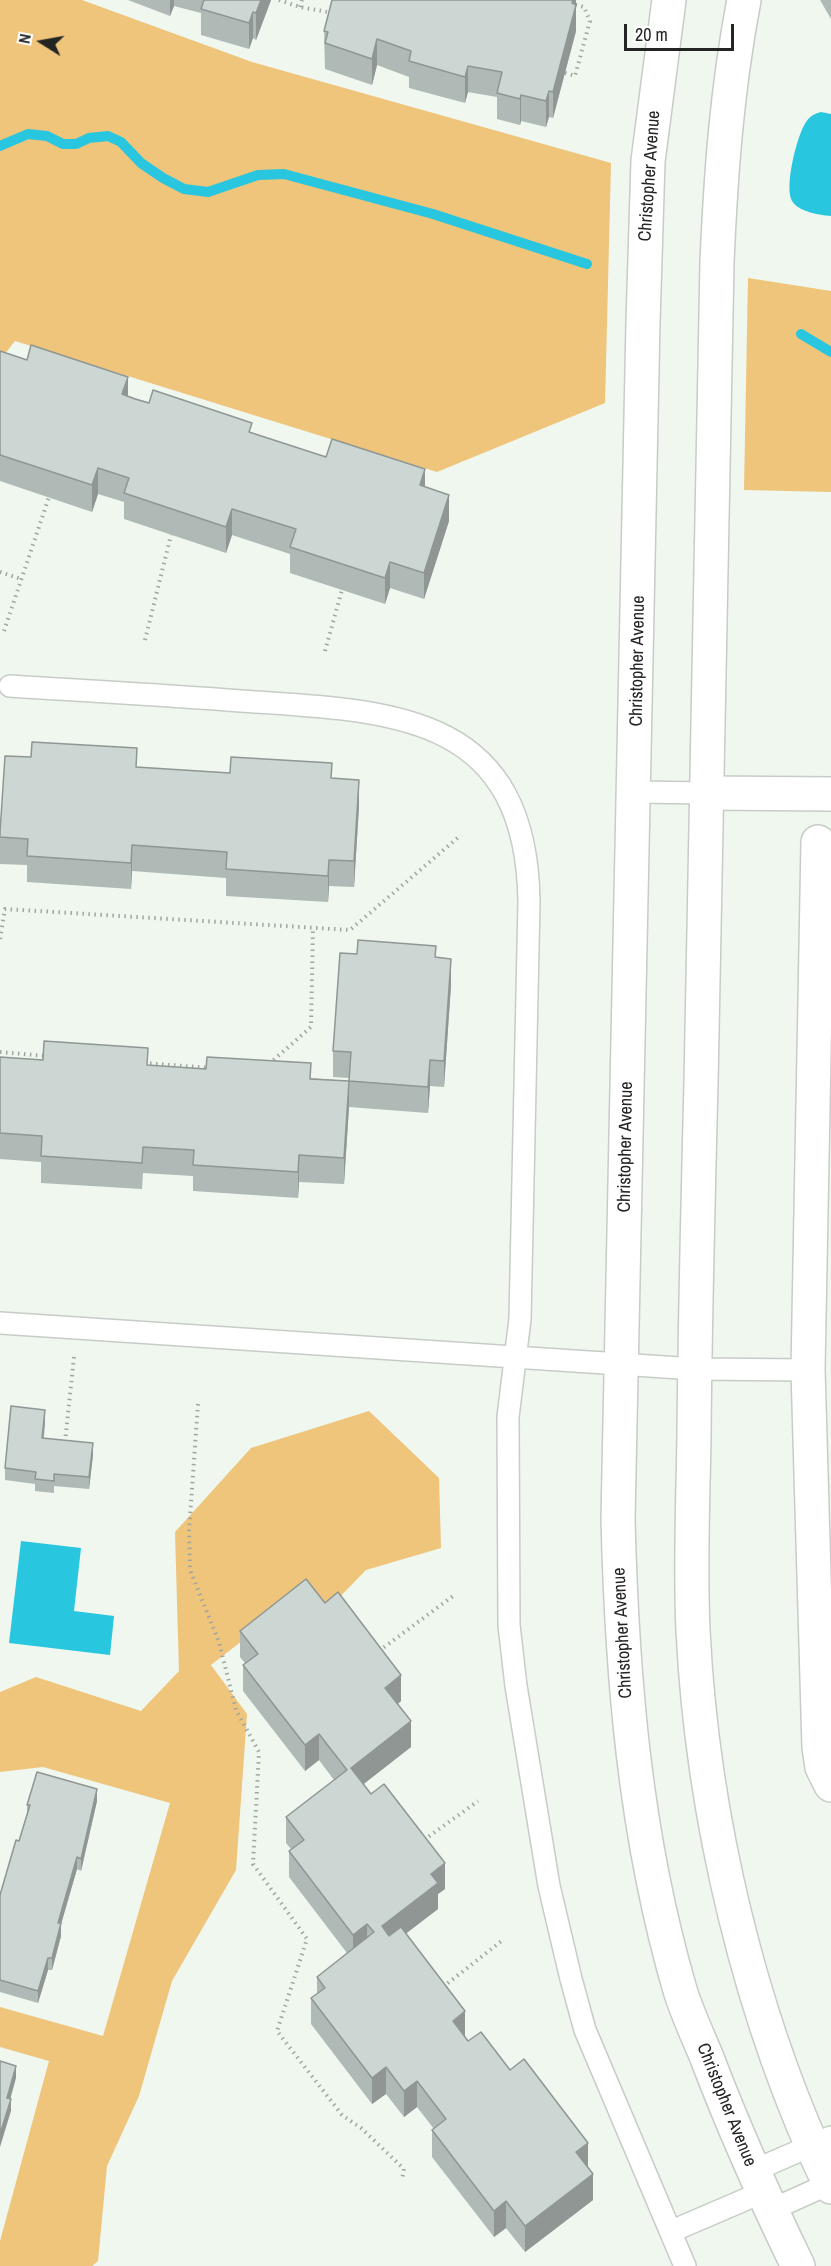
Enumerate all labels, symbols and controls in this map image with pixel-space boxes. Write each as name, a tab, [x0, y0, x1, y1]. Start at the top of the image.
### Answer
north arrow	[12, 12, 72, 72]
scale bar	[627, 12, 736, 50]
text: 20 m	[635, 22, 668, 47]
text: N	[13, 32, 36, 45]
street label: Christopher Avenue	[635, 110, 665, 242]
street label: Christopher Avenue	[626, 595, 650, 727]
street label: Christopher Avenue	[614, 1081, 638, 1213]
street label: Christopher Avenue	[609, 1567, 637, 1699]
street label: Christopher Avenue	[691, 2040, 761, 2170]

